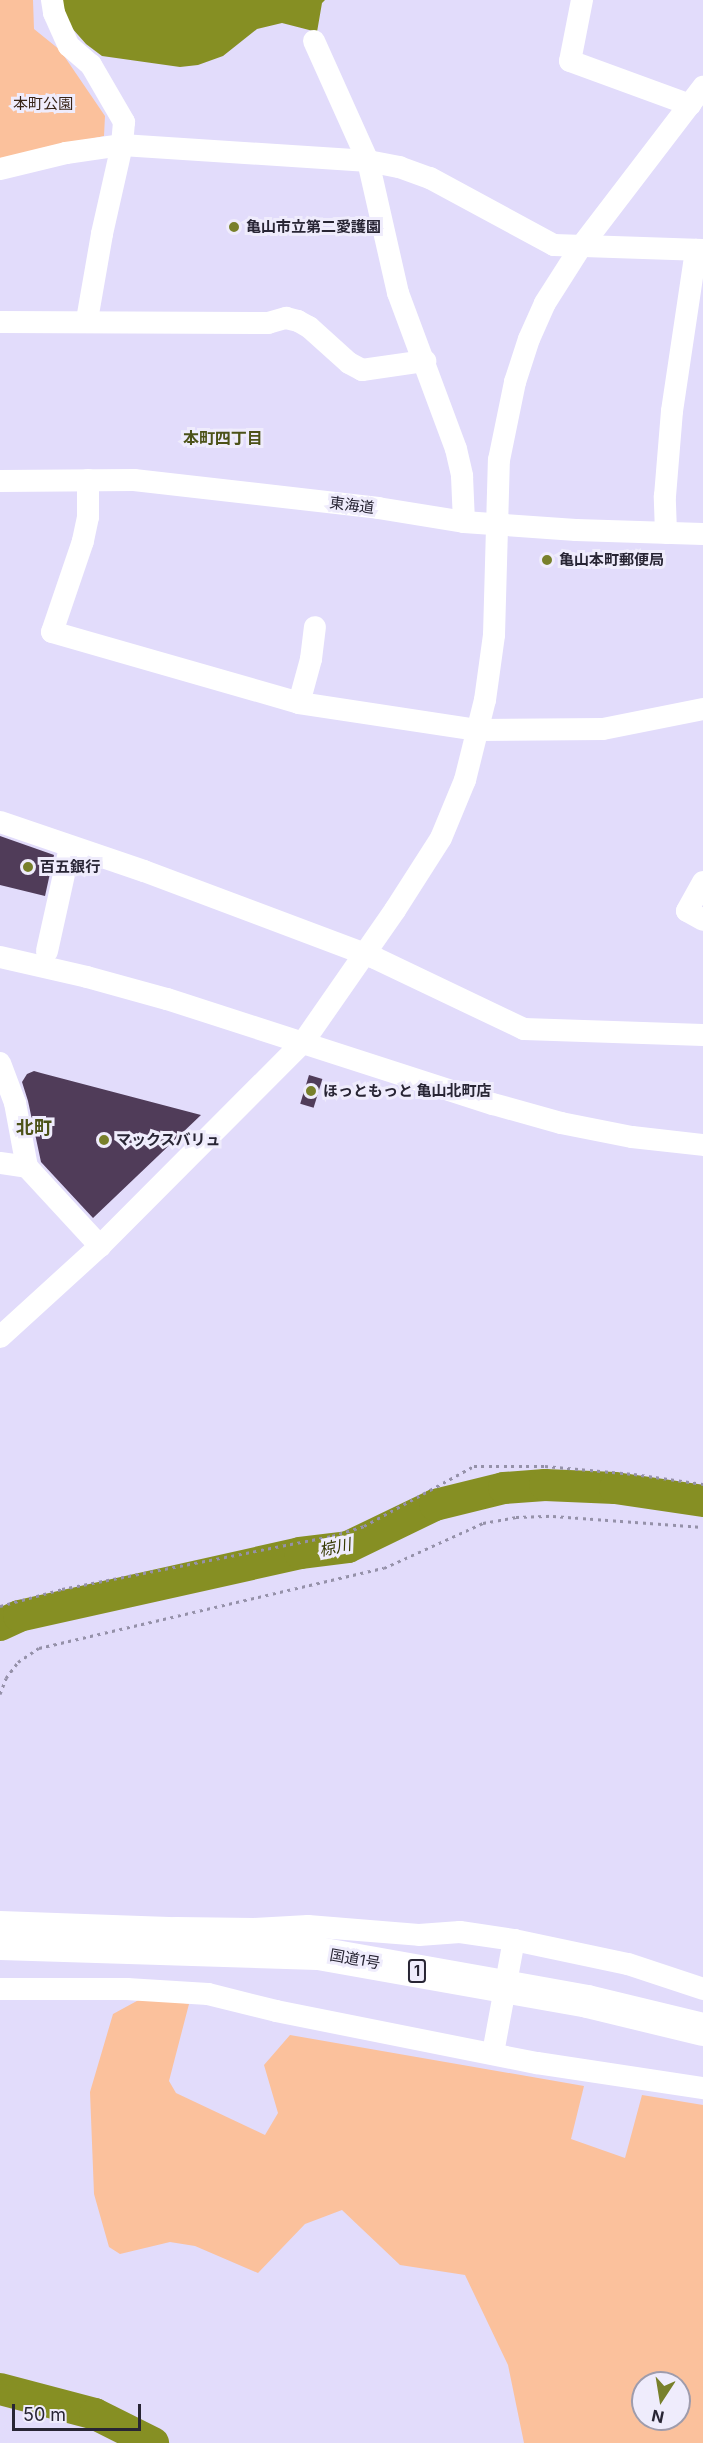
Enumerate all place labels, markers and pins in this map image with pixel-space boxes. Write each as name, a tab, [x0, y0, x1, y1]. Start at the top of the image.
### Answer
place label: 亀山市立第二愛護園	[246, 218, 381, 236]
marker: 亀山市立第二愛護園	[227, 220, 241, 234]
place label: 亀山本町郵便局	[559, 551, 664, 569]
marker: 亀山本町郵便局	[540, 553, 554, 567]
place label: 百五銀行	[40, 858, 100, 876]
marker: 百五銀行	[21, 860, 35, 874]
place label: ほっともっと 亀山北町店	[323, 1082, 492, 1100]
marker: ほっともっと 亀山北町店	[304, 1084, 318, 1098]
place label: マックスバリュ	[116, 1131, 221, 1149]
marker: マックスバリュ	[97, 1133, 111, 1147]

